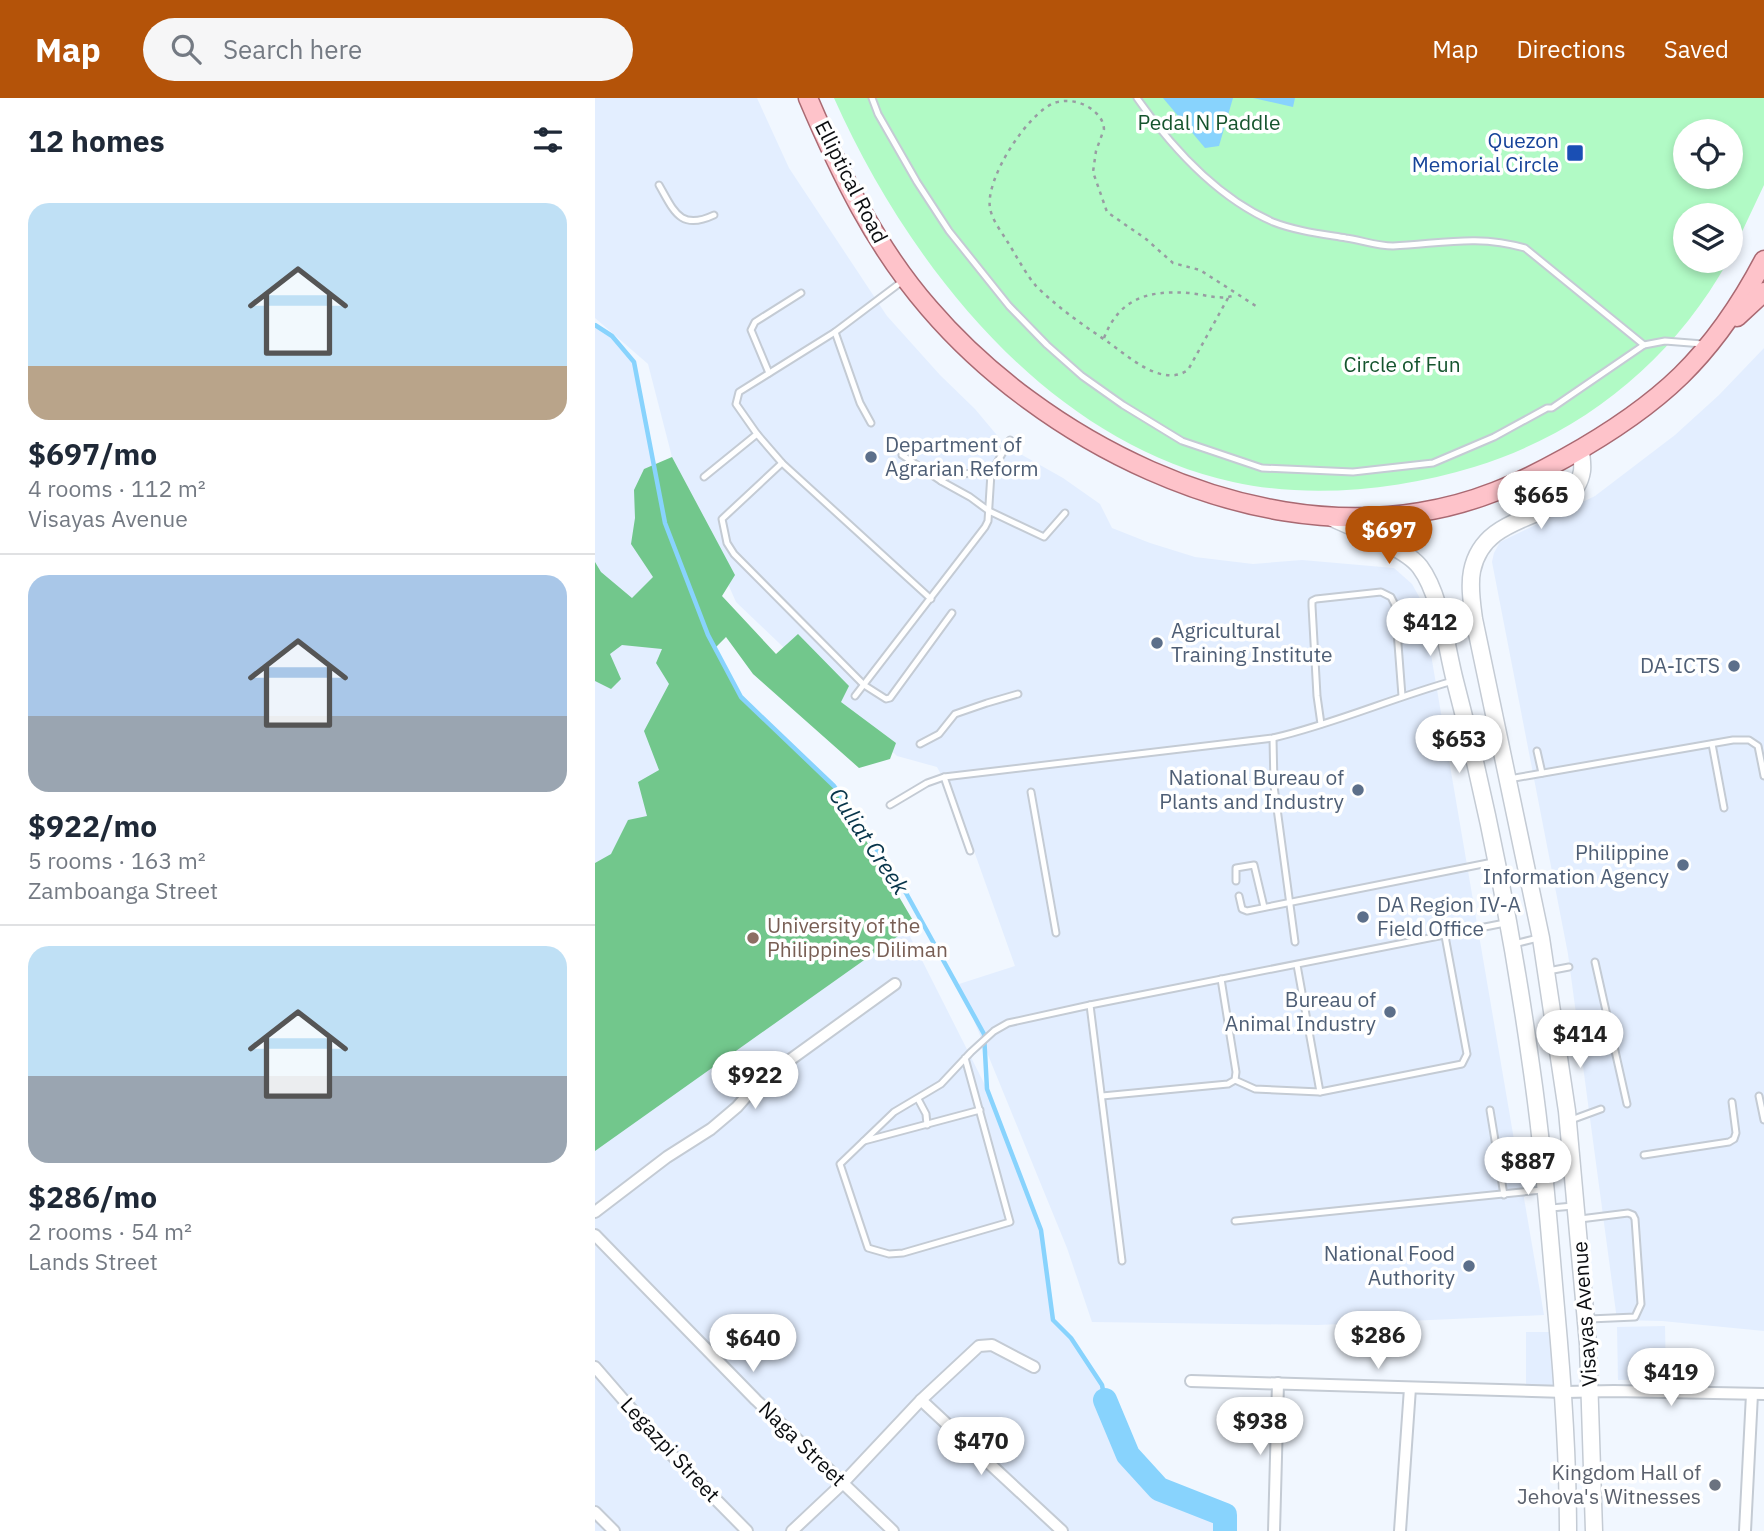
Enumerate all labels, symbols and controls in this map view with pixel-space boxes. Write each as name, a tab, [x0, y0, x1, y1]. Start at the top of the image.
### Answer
search box	[143, 18, 633, 81]
text: Map	[35, 28, 101, 71]
icon: search	[167, 30, 205, 68]
text: Search here	[223, 32, 362, 66]
text: Map	[1432, 33, 1478, 65]
text: Directions	[1516, 33, 1626, 65]
text: Saved	[1664, 33, 1729, 65]
park label: Pedal N Paddle	[1137, 108, 1281, 136]
street label: Elliptical Road	[809, 115, 895, 248]
map controls	[1673, 119, 1743, 273]
button: locate	[1673, 119, 1743, 189]
text: 12 homes	[28, 121, 165, 160]
icon: filters	[529, 121, 567, 159]
place label: Quezon Memorial Circle	[1412, 126, 1559, 178]
marker: Quezon Memorial Circle	[1565, 143, 1585, 163]
button: layers	[1673, 203, 1743, 273]
icon: home	[235, 248, 361, 374]
park label: Circle of Fun	[1343, 350, 1461, 378]
place label: Department of Agrarian Reform	[885, 430, 1039, 482]
text: $697/mo	[28, 434, 157, 473]
marker: Department of Agrarian Reform	[863, 449, 879, 465]
pin: $665	[1500, 472, 1582, 531]
text: 4 rooms · 112 m²	[28, 473, 206, 503]
text: $665	[1513, 479, 1569, 509]
text: Visayas Avenue	[28, 503, 188, 533]
pin: $697	[1348, 506, 1430, 566]
text: $697	[1361, 514, 1417, 544]
pin: $412	[1389, 598, 1471, 658]
text: $412	[1402, 606, 1458, 636]
place label: Agricultural Training Institute	[1171, 616, 1332, 668]
icon: home	[235, 620, 361, 746]
marker: Agricultural Training Institute	[1149, 635, 1165, 651]
place label: DA-ICTS	[1640, 651, 1720, 679]
marker: DA-ICTS	[1726, 658, 1742, 674]
pin: $653	[1418, 716, 1500, 775]
text: $653	[1431, 723, 1487, 753]
place label: National Bureau of Plants and Industry	[1159, 763, 1345, 815]
water label: Culiat Creek	[823, 781, 917, 901]
marker: National Bureau of Plants and Industry	[1350, 782, 1366, 798]
text: $922/mo	[28, 806, 157, 845]
place label: Philippine Information Agency	[1483, 838, 1670, 890]
text: 5 rooms · 163 m²	[28, 845, 206, 875]
marker: Philippine Information Agency	[1675, 857, 1691, 873]
text: Zamboanga Street	[28, 875, 218, 905]
place label: DA Region IV-A Field Office	[1377, 890, 1521, 942]
marker: DA Region IV-A Field Office	[1355, 909, 1371, 925]
place label: University of the Philippines Diliman	[767, 911, 948, 963]
marker: University of the Philippines Diliman	[745, 930, 761, 946]
place label: Bureau of Animal Industry	[1225, 985, 1377, 1037]
icon: home	[235, 991, 361, 1117]
marker: Bureau of Animal Industry	[1382, 1004, 1398, 1020]
pin: $414	[1539, 1010, 1621, 1070]
text: $414	[1552, 1018, 1608, 1048]
pin: $922	[714, 1052, 796, 1111]
text: $922	[727, 1059, 783, 1089]
pin: $887	[1487, 1138, 1569, 1197]
text: $887	[1500, 1145, 1556, 1175]
text: $286/mo	[28, 1177, 157, 1216]
text: 2 rooms · 54 m²	[28, 1216, 192, 1246]
place label: National Food Authority	[1324, 1239, 1456, 1291]
street label: Visayas Avenue	[1565, 1240, 1603, 1388]
text: Lands Street	[28, 1246, 158, 1276]
marker: National Food Authority	[1461, 1258, 1477, 1274]
pin: $286	[1337, 1312, 1419, 1371]
pin: $640	[712, 1314, 794, 1374]
text: $286	[1350, 1319, 1406, 1349]
text: $640	[725, 1322, 781, 1352]
pin: $419	[1630, 1348, 1712, 1408]
text: $419	[1643, 1356, 1699, 1386]
street label: Legazpi Street	[615, 1391, 727, 1508]
street label: Naga Street	[753, 1395, 852, 1492]
pin: $938	[1219, 1398, 1301, 1457]
text: $938	[1232, 1405, 1288, 1435]
pin: $470	[940, 1418, 1022, 1477]
text: $470	[953, 1425, 1009, 1455]
place label: Kingdom Hall of Jehova's Witnesses	[1517, 1458, 1701, 1510]
marker: Kingdom Hall of Jehova's Witnesses	[1707, 1477, 1723, 1493]

